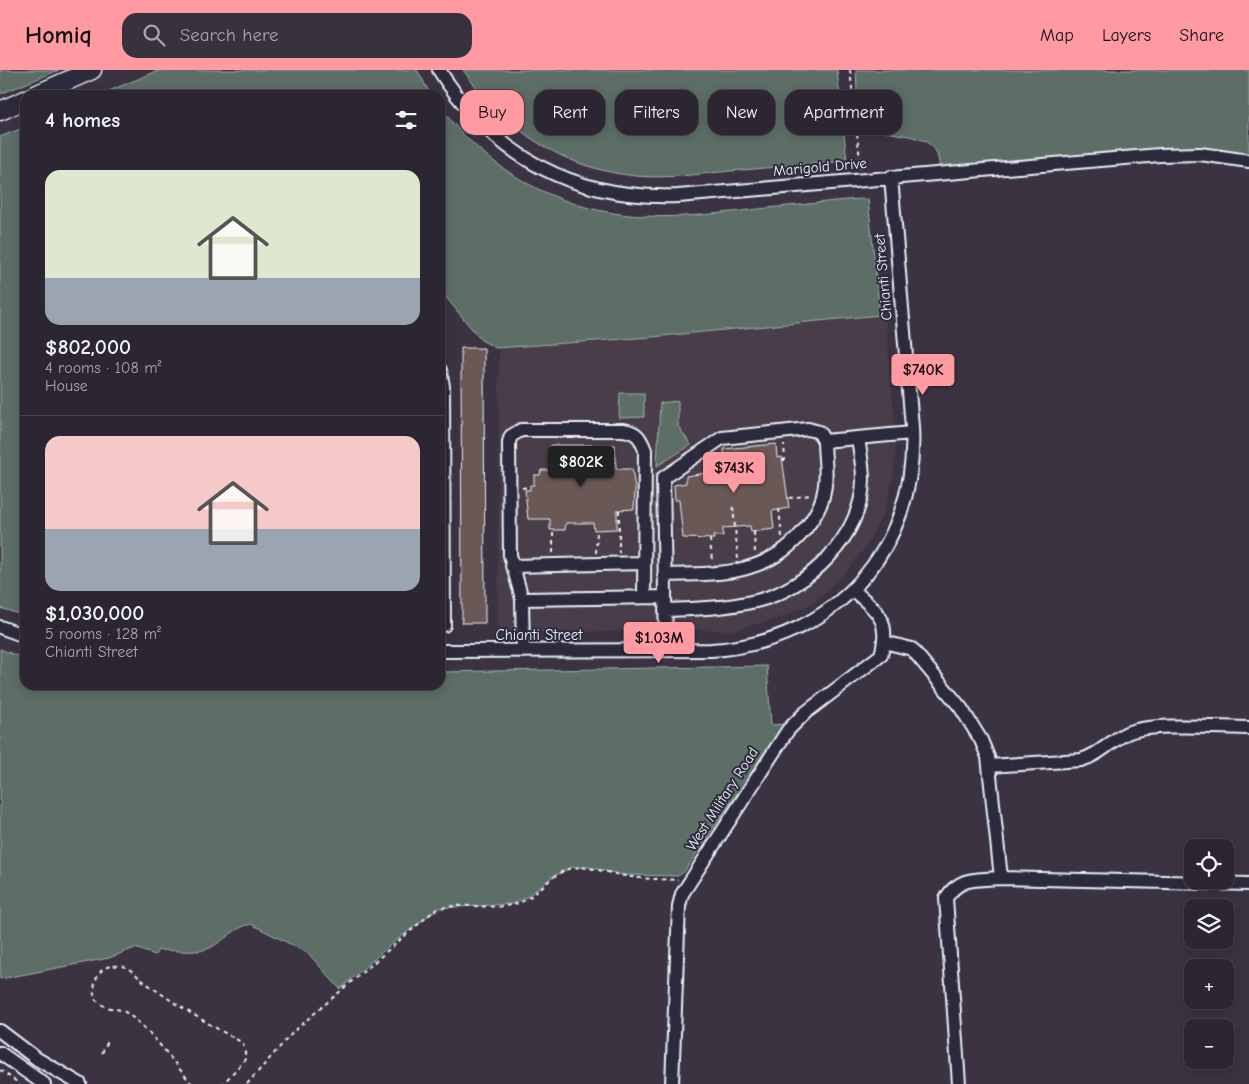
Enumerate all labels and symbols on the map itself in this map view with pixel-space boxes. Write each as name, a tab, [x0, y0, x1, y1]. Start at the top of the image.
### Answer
street label: Marigold Drive	[772, 154, 868, 180]
street label: Chianti Street	[870, 232, 896, 321]
pin: $740K	[888, 354, 958, 396]
pin: $802K	[546, 446, 616, 488]
pin: $743K	[699, 452, 769, 494]
pin: $1.03M	[618, 622, 700, 664]
street label: Chianti Street	[496, 626, 583, 644]
street label: West Military Road	[682, 744, 762, 854]

